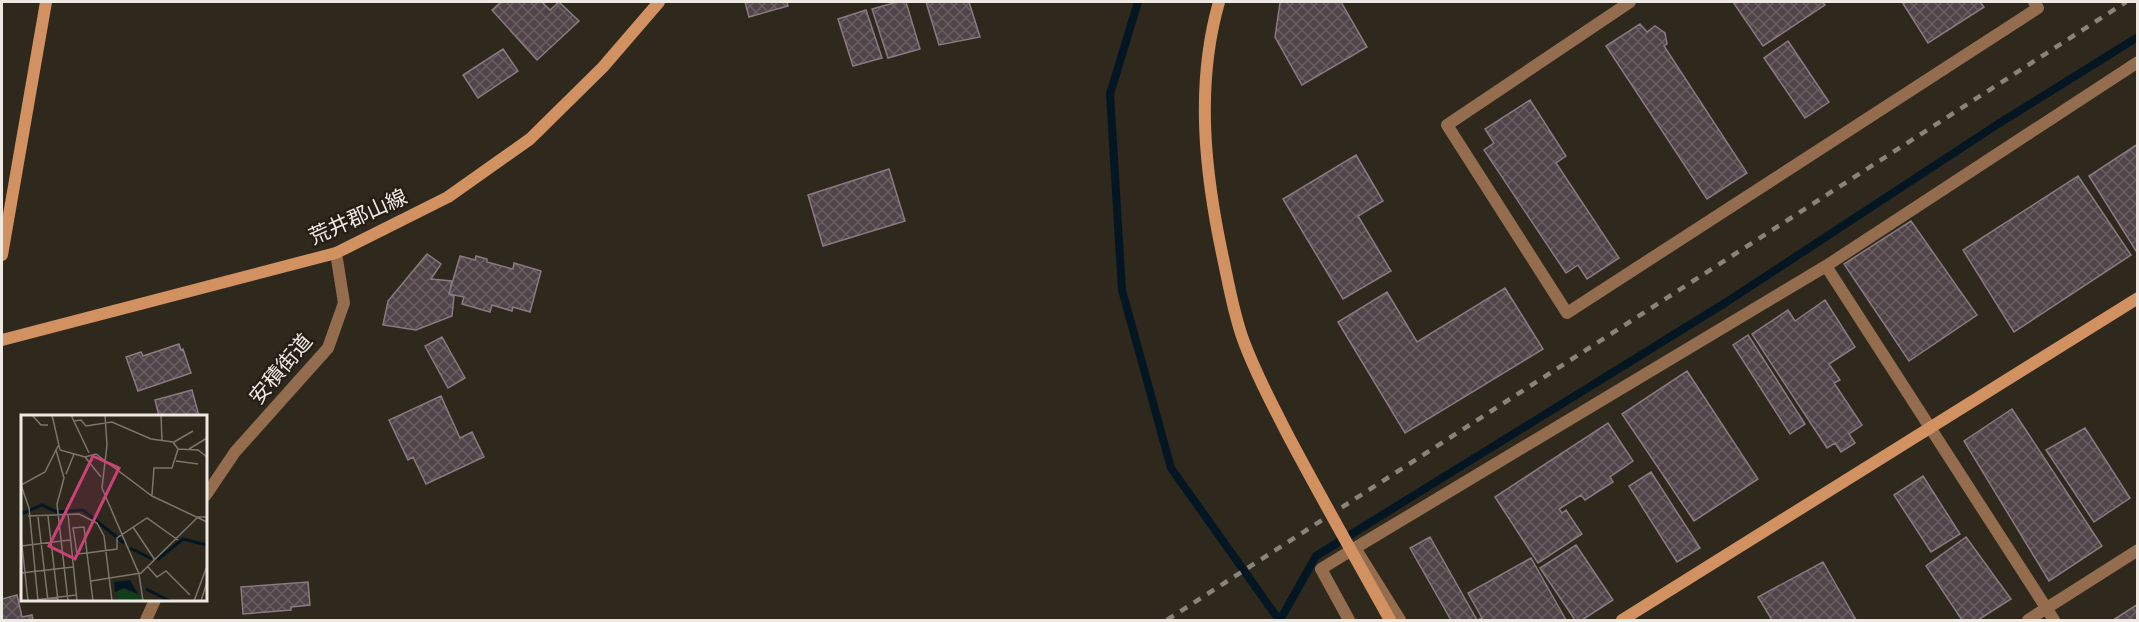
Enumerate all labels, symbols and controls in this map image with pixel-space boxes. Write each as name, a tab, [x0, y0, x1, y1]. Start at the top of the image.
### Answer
street label: 荒井郡山線	[304, 183, 412, 251]
street label: 安積街道	[243, 328, 319, 410]
inset map	[21, 415, 207, 601]

